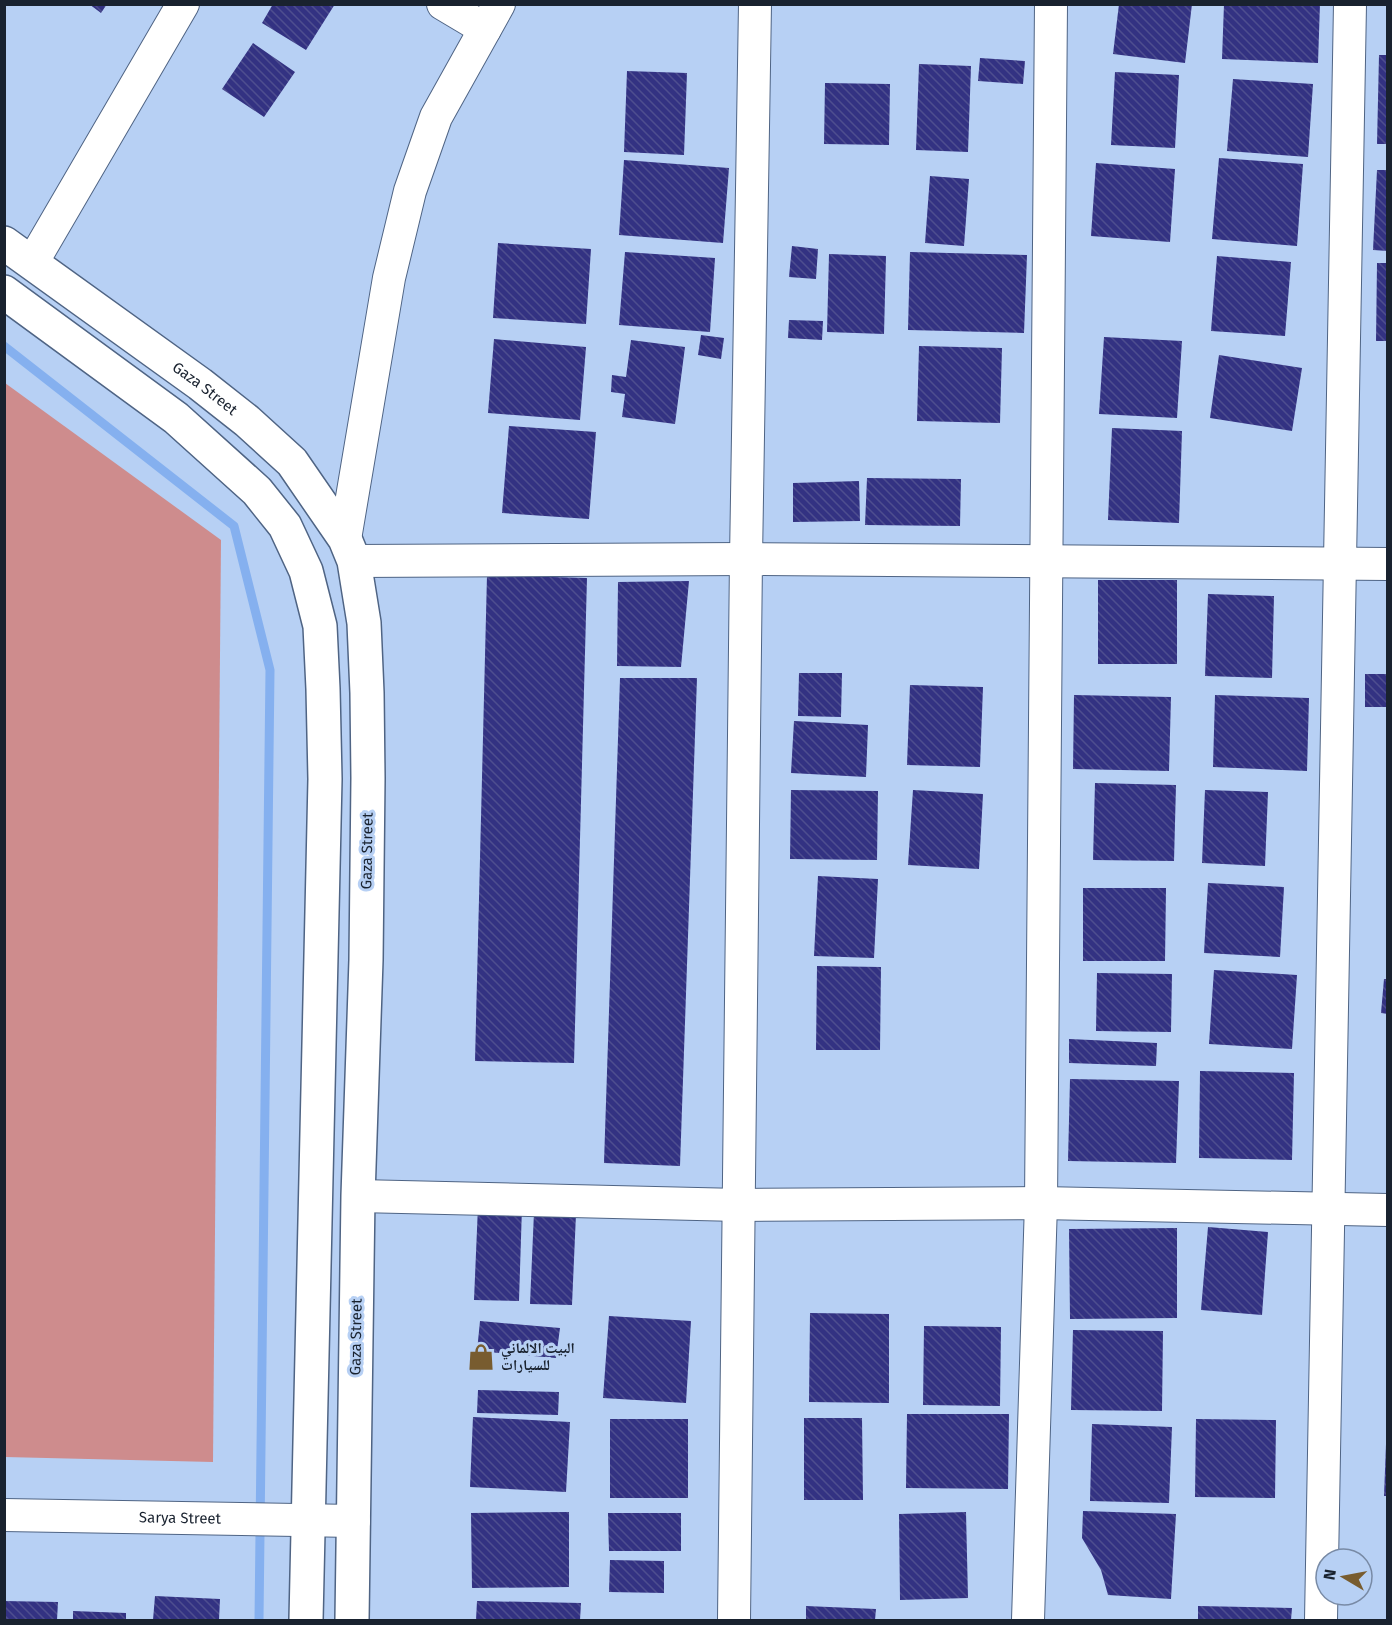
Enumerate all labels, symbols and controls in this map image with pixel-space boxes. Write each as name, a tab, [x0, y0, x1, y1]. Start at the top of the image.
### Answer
street label: Gaza Street	[169, 358, 241, 419]
street label: Gaza Street	[357, 812, 377, 890]
street label: Gaza Street	[346, 1298, 366, 1376]
place label: البيت الالماني للسيارات	[501, 1339, 575, 1374]
shop icon: البيت الالماني للسيارات	[466, 1342, 496, 1372]
street label: Sarya Street	[139, 1508, 222, 1528]
north arrow	[1314, 1547, 1374, 1607]
text: N	[1319, 1568, 1340, 1581]

